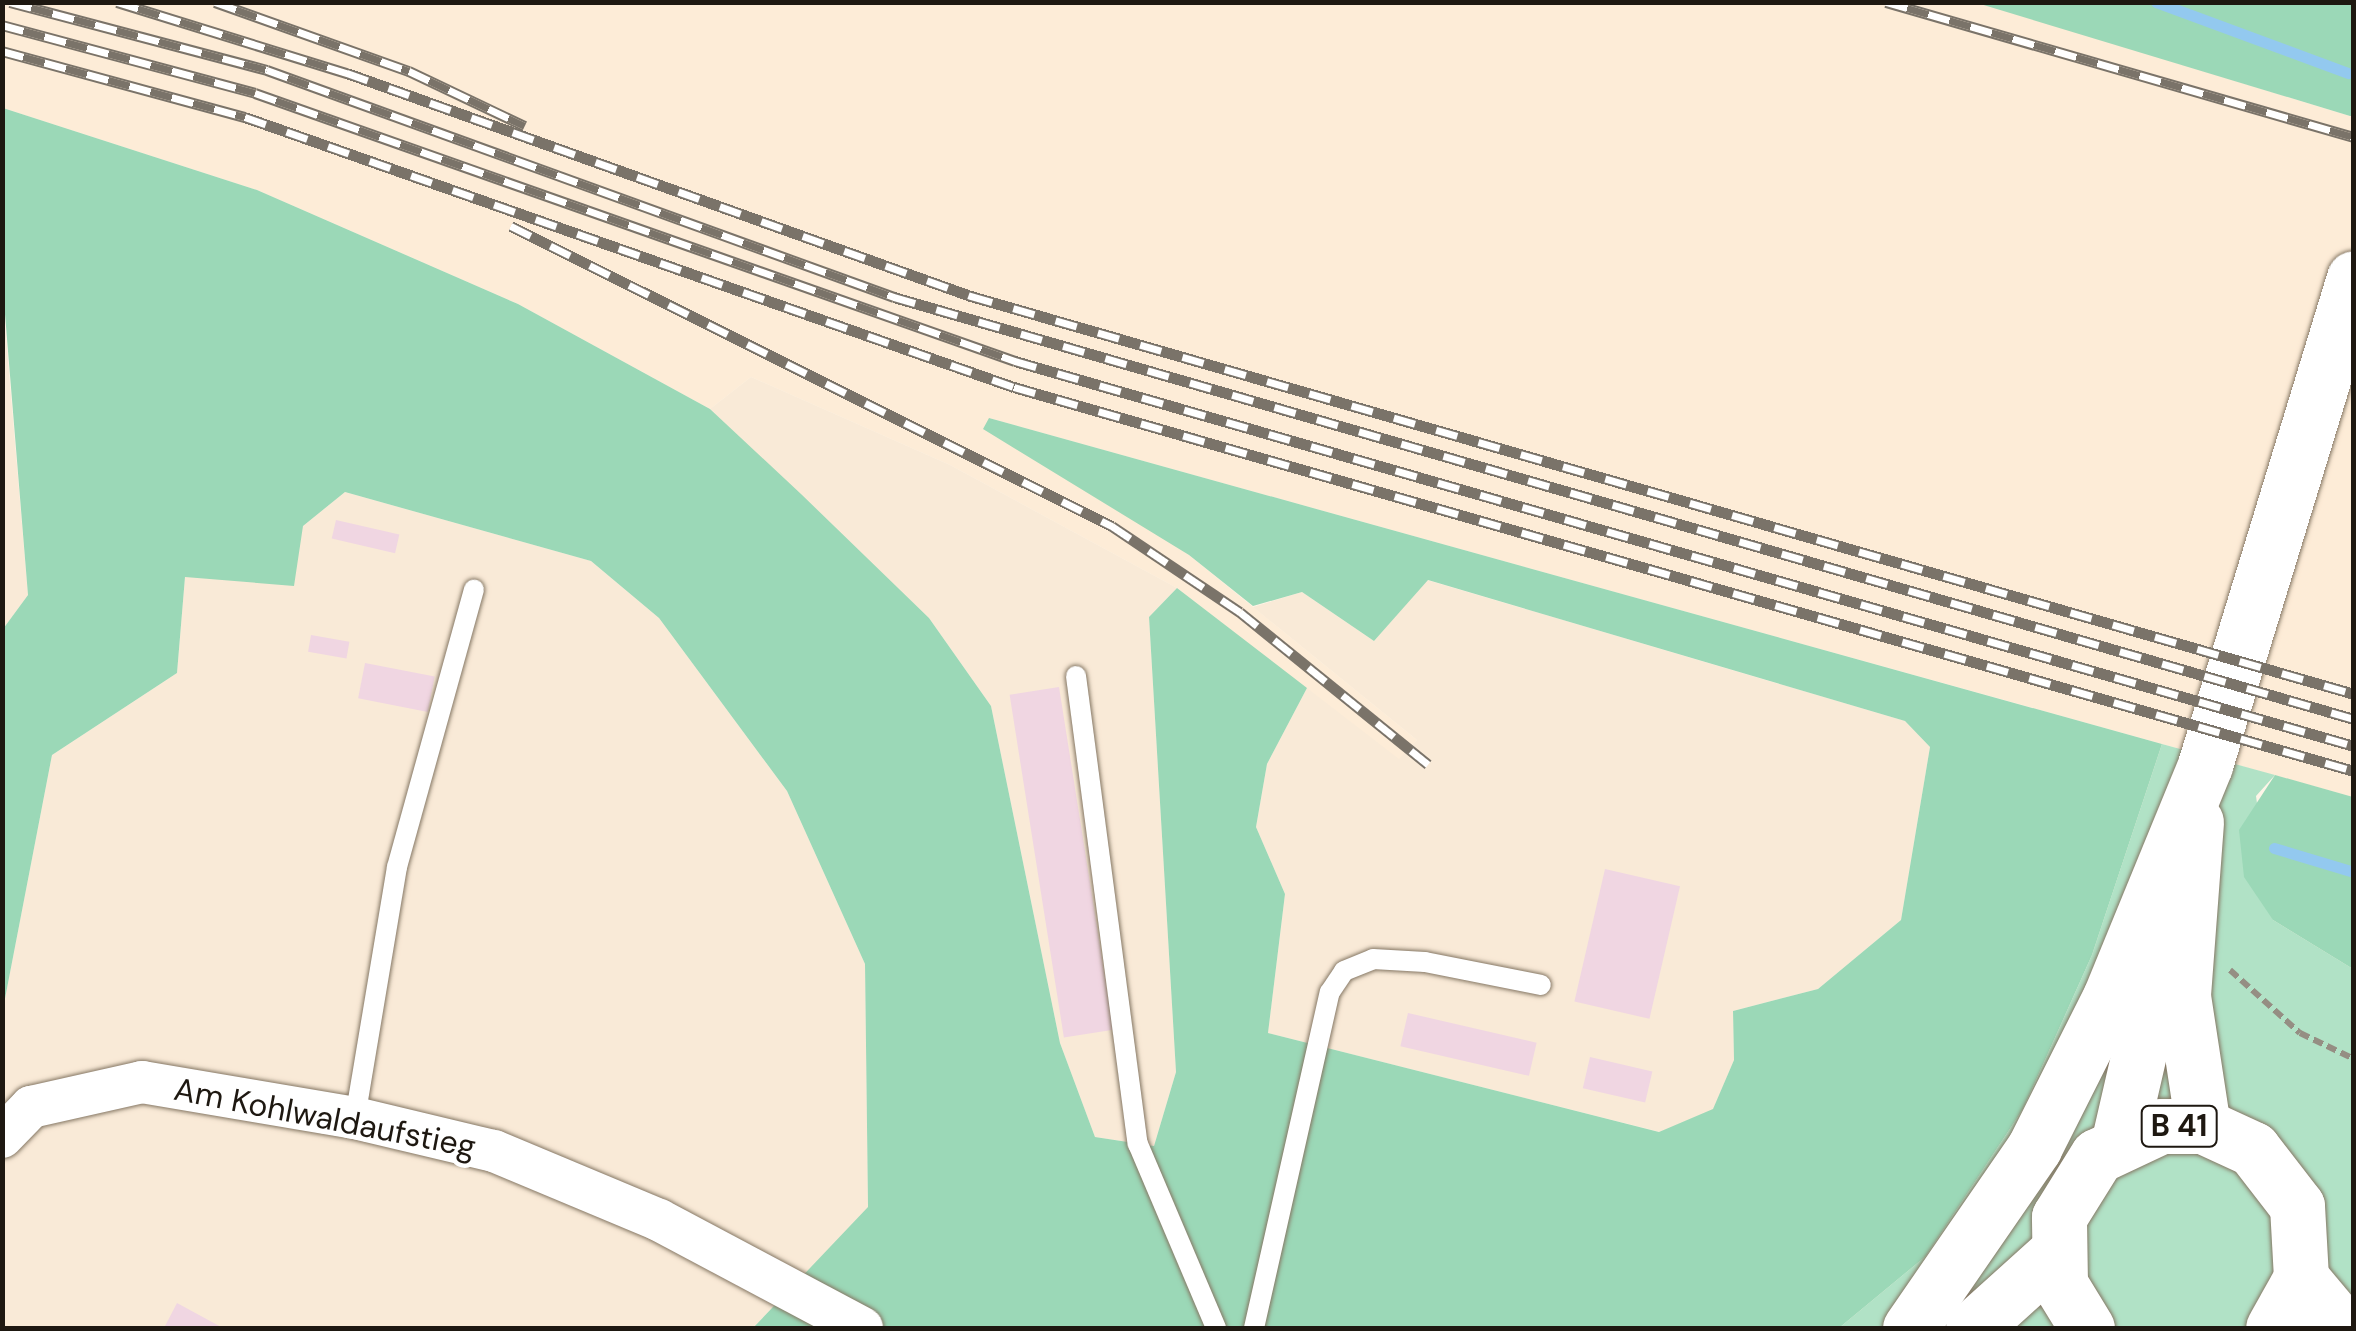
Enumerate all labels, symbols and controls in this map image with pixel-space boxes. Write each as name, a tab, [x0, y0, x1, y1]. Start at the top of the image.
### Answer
street label: Am Kohlwaldaufstieg	[171, 1070, 479, 1166]
road number: B 41	[2139, 1101, 2219, 1151]

